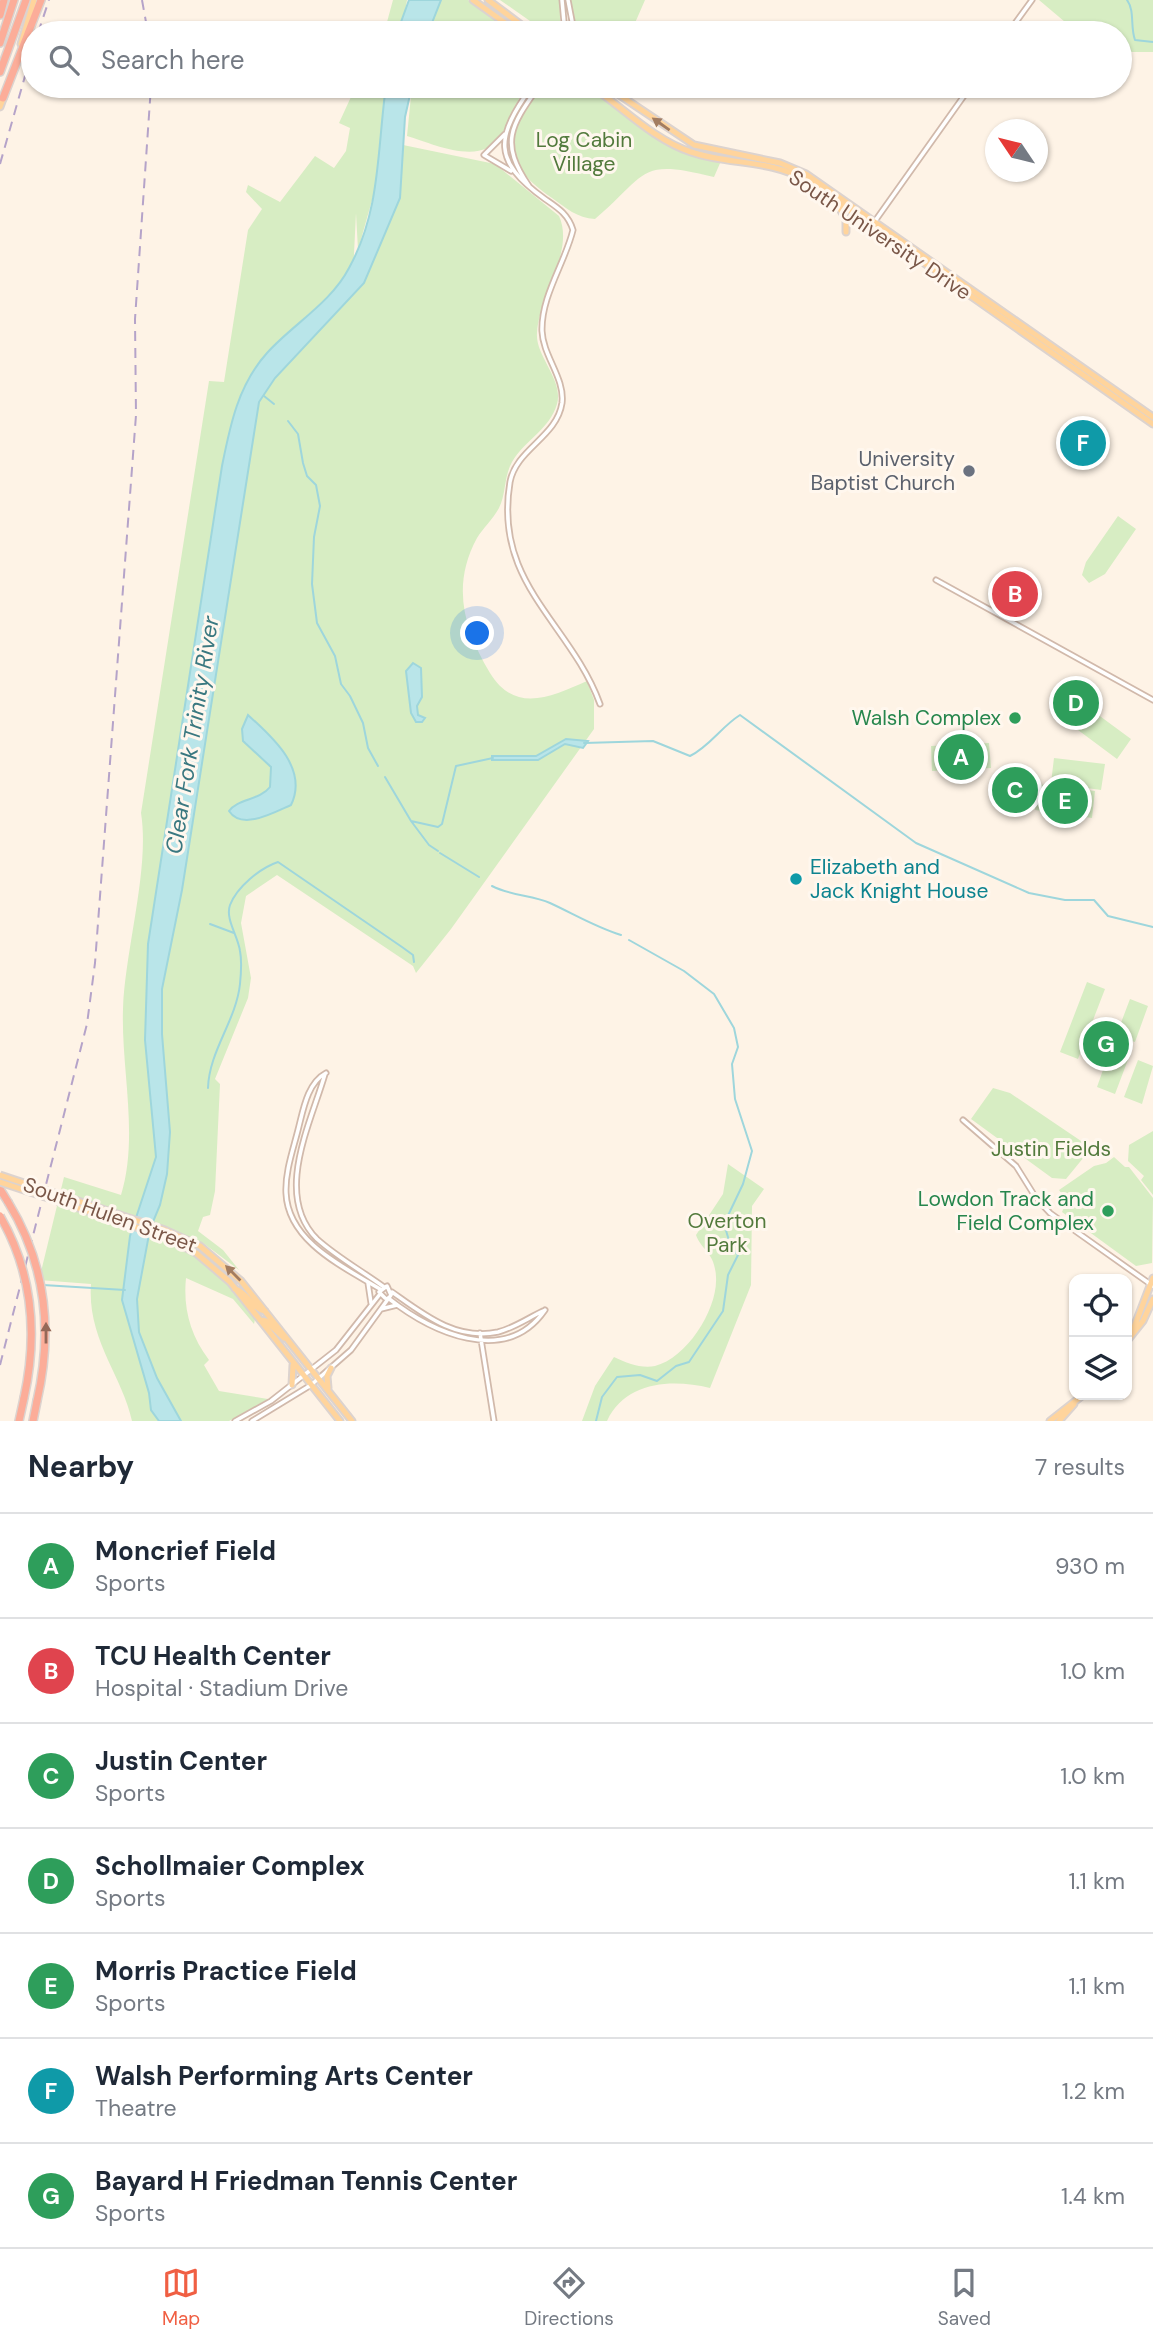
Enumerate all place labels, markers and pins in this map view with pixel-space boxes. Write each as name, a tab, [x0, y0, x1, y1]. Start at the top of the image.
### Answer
pin: F	[1060, 417, 1106, 469]
place label: University Baptist Church	[810, 445, 955, 497]
marker: University Baptist Church	[961, 463, 977, 479]
pin: B	[992, 568, 1038, 620]
pin: D	[1053, 677, 1099, 729]
place label: Walsh Complex	[851, 704, 1001, 732]
marker: Walsh Complex	[1007, 710, 1023, 726]
pin: A	[938, 731, 984, 783]
pin: C	[992, 764, 1038, 816]
pin: E	[1042, 775, 1088, 827]
place label: Elizabeth and Jack Knight House	[810, 853, 988, 905]
marker: Elizabeth and Jack Knight House	[788, 871, 804, 887]
pin: G	[1083, 1018, 1129, 1070]
place label: Lowdon Track and Field Complex	[918, 1185, 1094, 1237]
marker: Lowdon Track and Field Complex	[1100, 1203, 1116, 1219]

